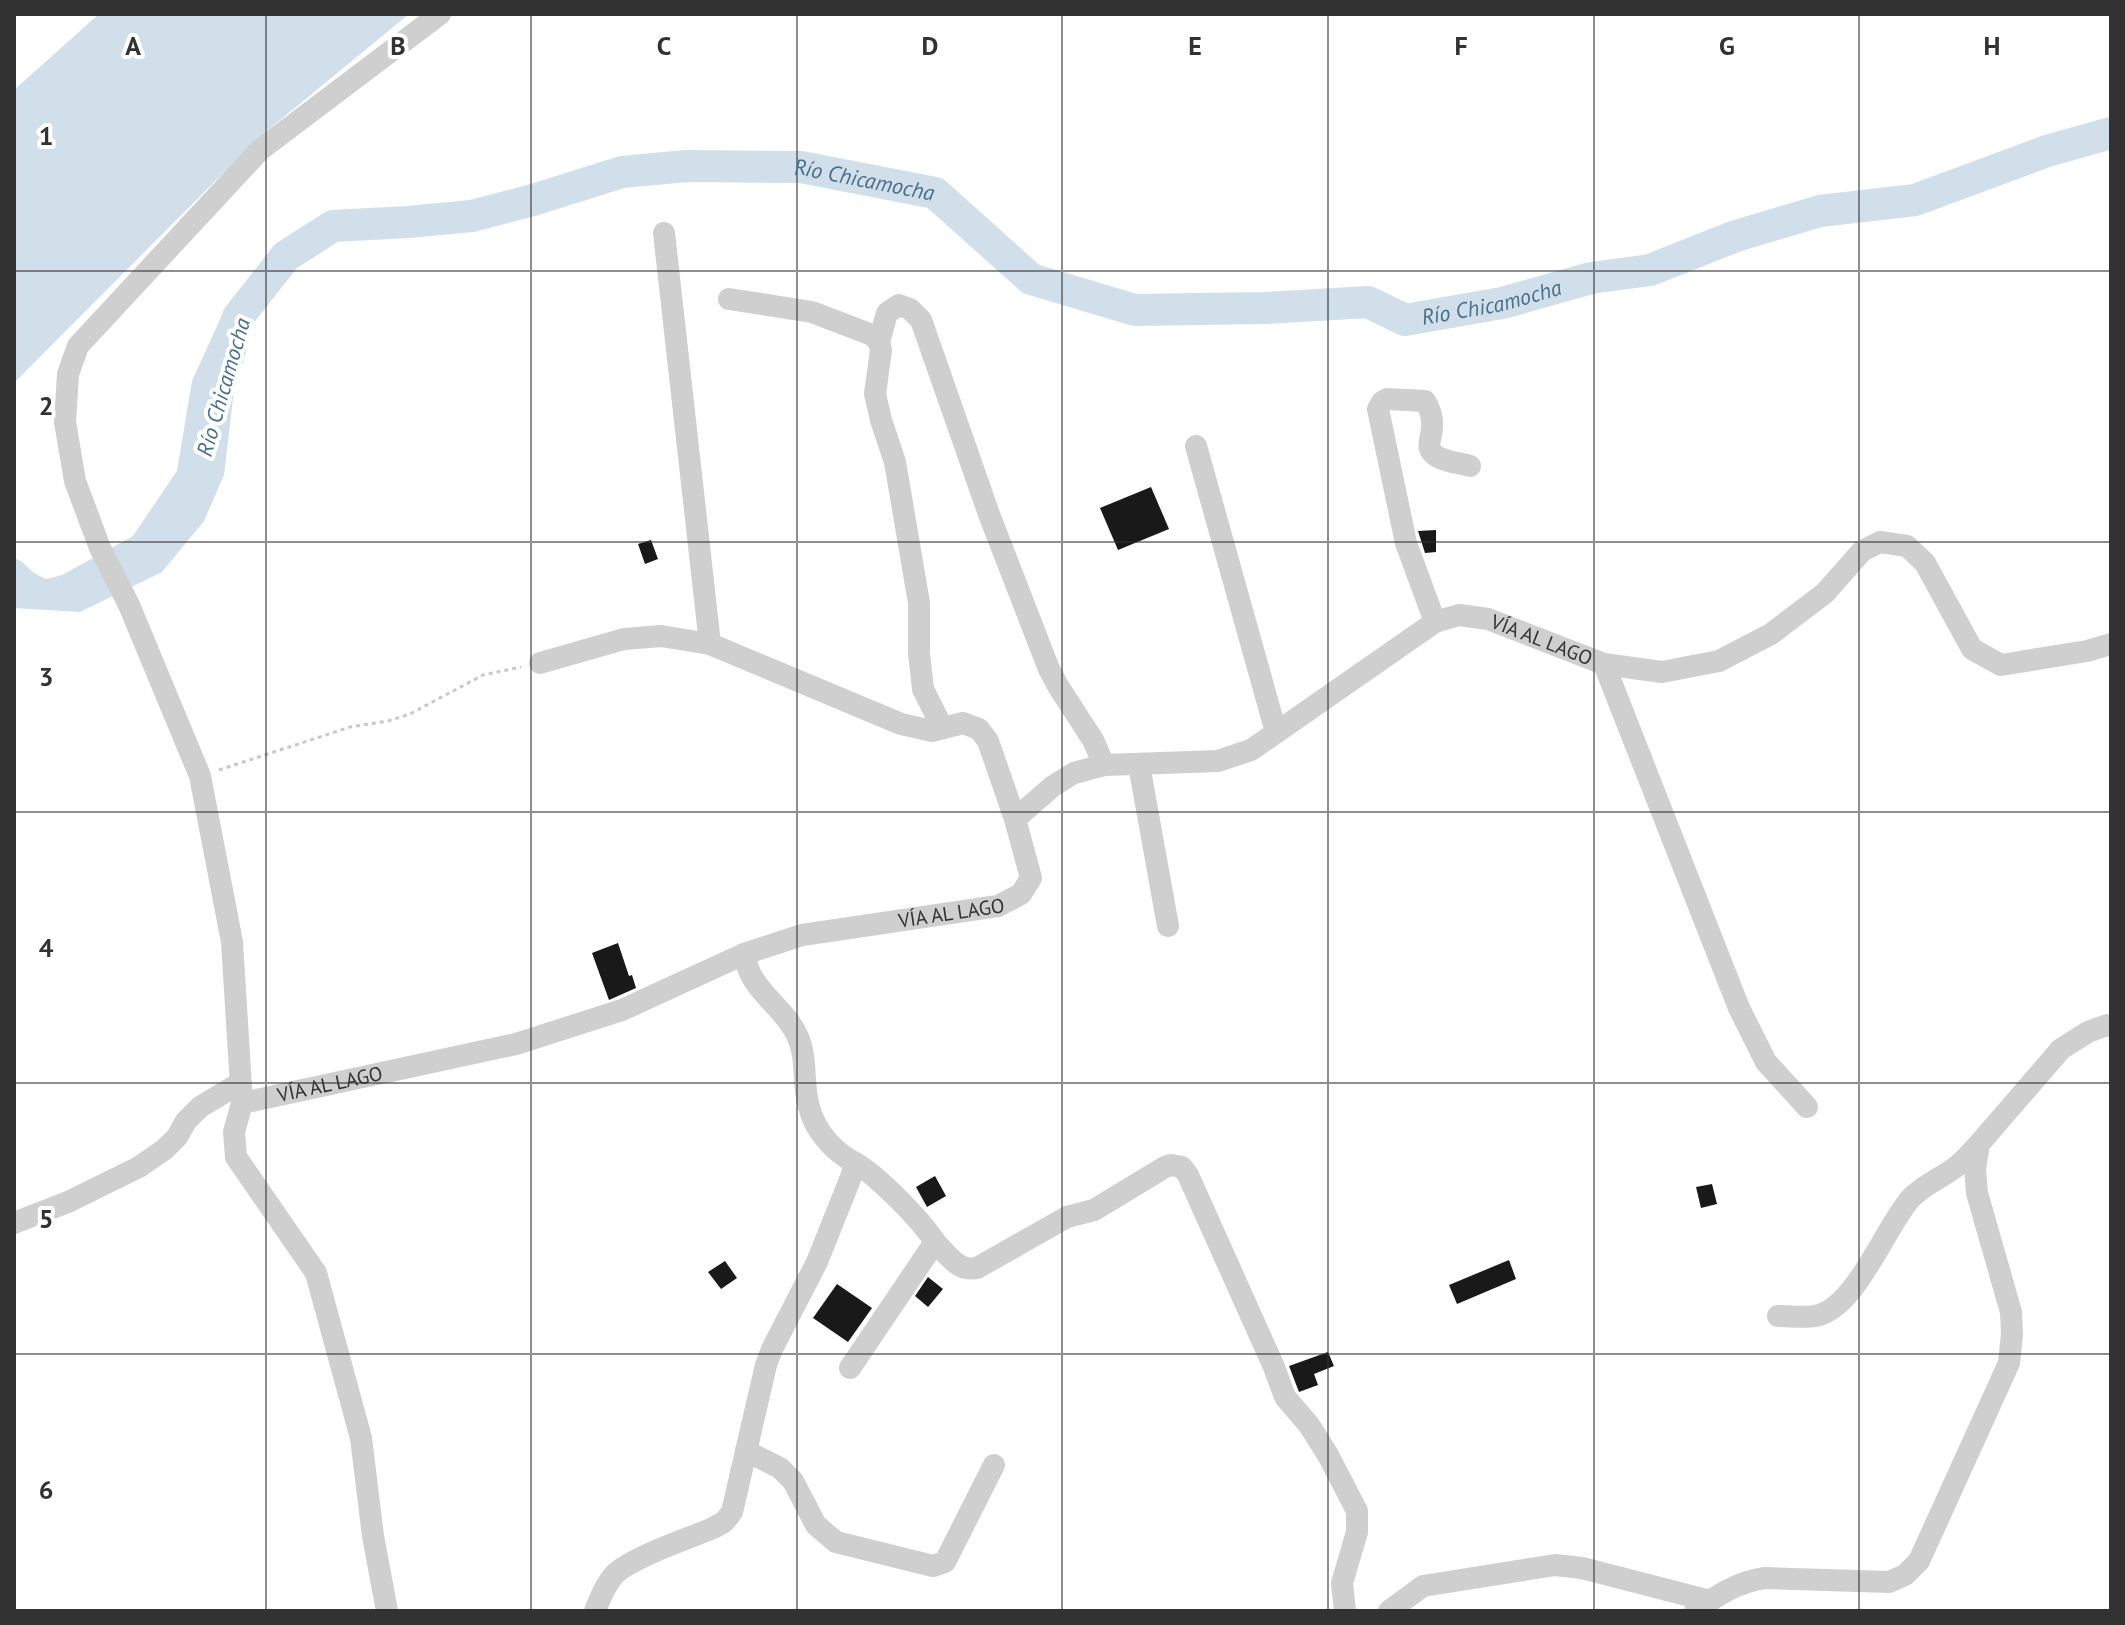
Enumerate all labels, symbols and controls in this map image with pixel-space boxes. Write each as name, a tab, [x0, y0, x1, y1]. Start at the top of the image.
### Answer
text: A	[125, 29, 141, 62]
text: B	[390, 29, 406, 62]
text: C	[657, 29, 671, 62]
text: D	[922, 29, 938, 62]
text: E	[1188, 29, 1202, 62]
text: F	[1454, 29, 1468, 62]
text: G	[1719, 29, 1735, 62]
text: H	[1984, 29, 2000, 62]
text: 1	[39, 119, 53, 152]
water label: Río Chicamocha	[794, 153, 937, 207]
water label: Río Chicamocha	[1419, 273, 1565, 331]
water label: Río Chicamocha	[190, 314, 256, 459]
text: 2	[39, 389, 53, 422]
street label: VÍA AL LAGO	[1486, 608, 1596, 671]
text: 3	[39, 660, 53, 693]
street label: VÍA AL LAGO	[896, 892, 1006, 934]
text: 4	[39, 931, 54, 964]
street label: VÍA AL LAGO	[274, 1060, 385, 1108]
text: 5	[39, 1202, 53, 1235]
text: 6	[39, 1473, 53, 1506]

